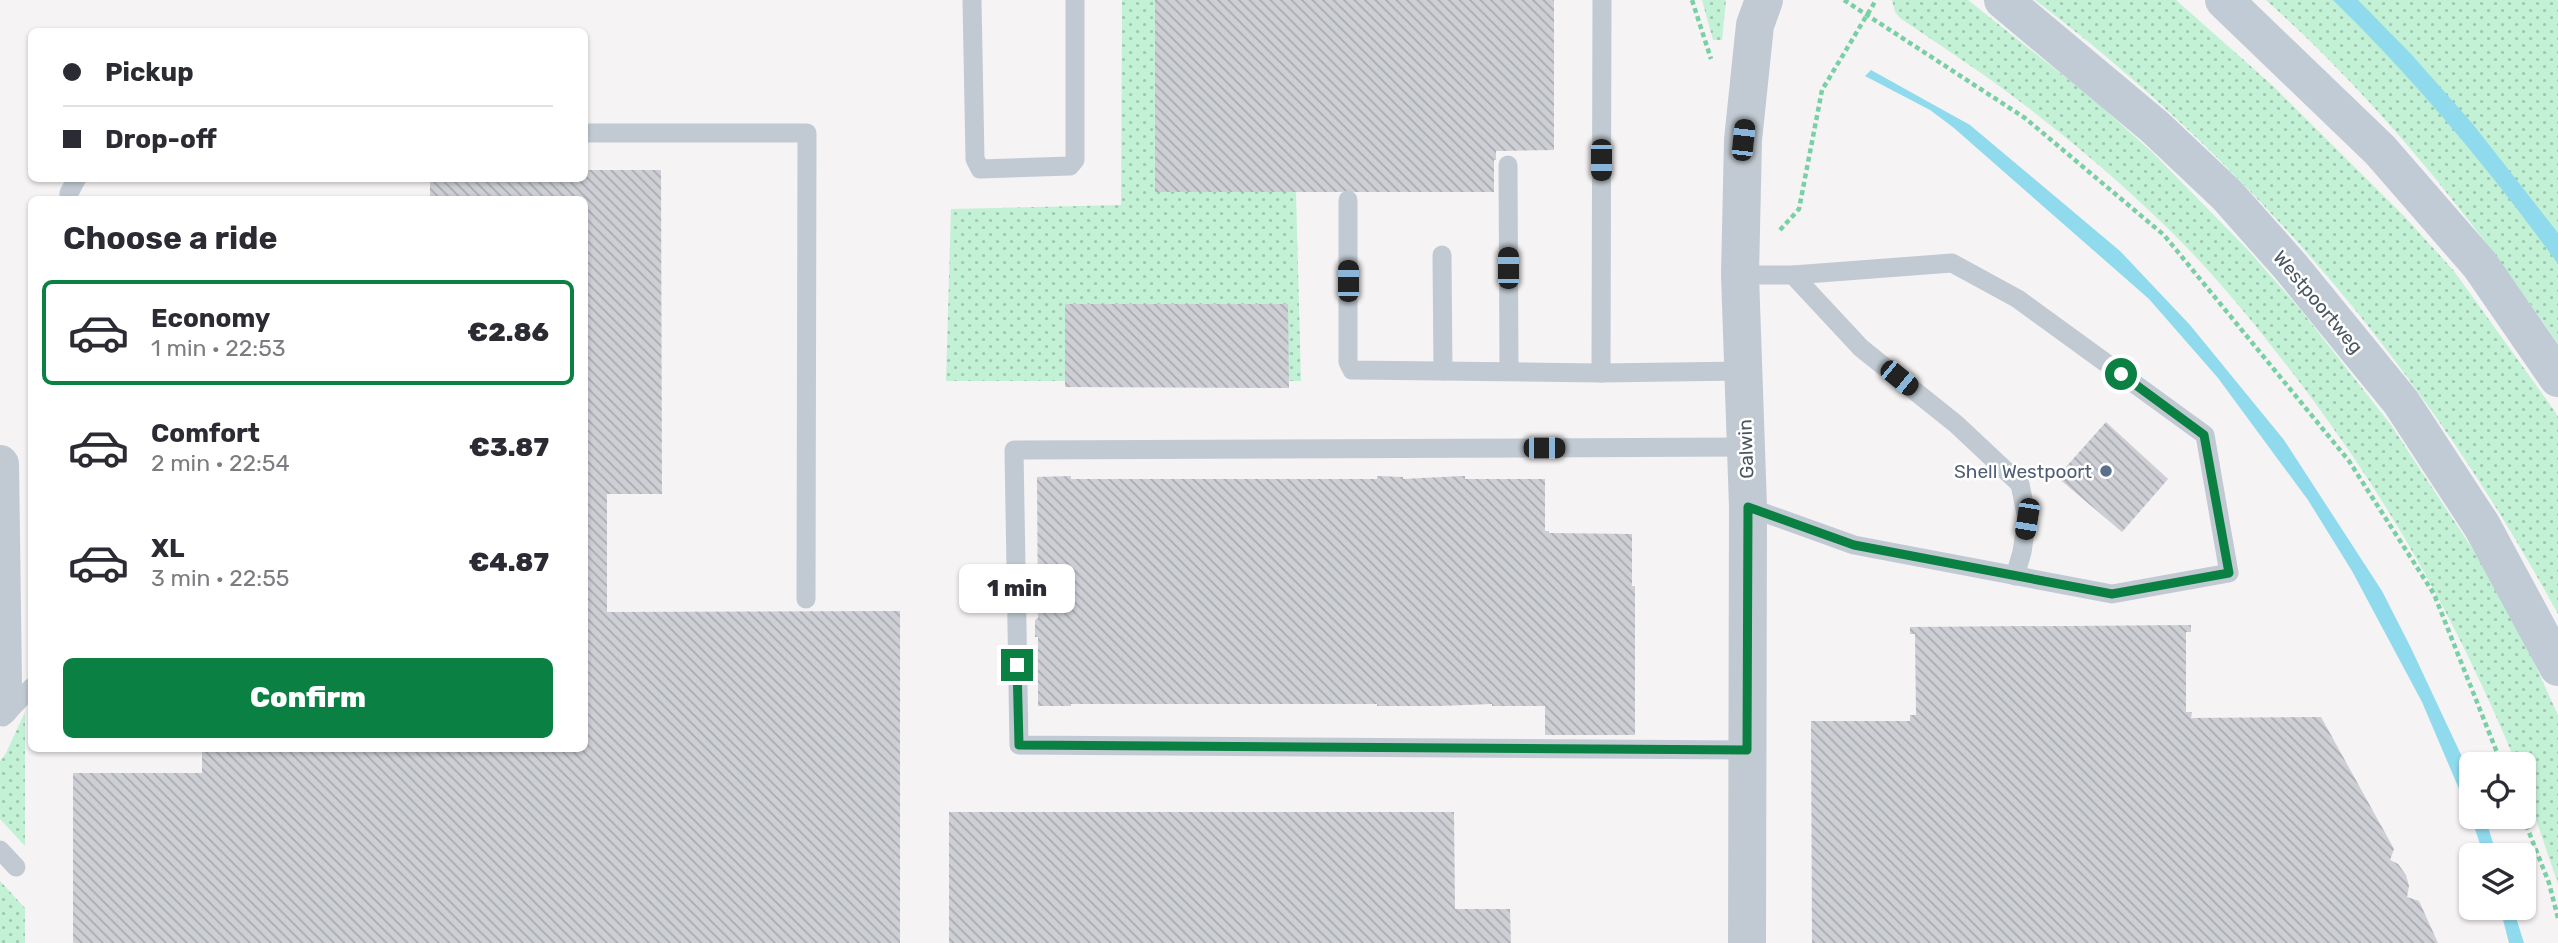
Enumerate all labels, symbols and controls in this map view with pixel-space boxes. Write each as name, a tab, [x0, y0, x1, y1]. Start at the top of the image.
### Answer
text: Pickup	[105, 57, 194, 88]
car	[1731, 118, 1756, 162]
text: Drop-off	[105, 124, 217, 155]
car	[1591, 139, 1612, 181]
text: Choose a ride	[63, 219, 277, 257]
street label: Westpoortweg	[2268, 246, 2368, 358]
car	[1498, 247, 1519, 289]
car	[1338, 260, 1359, 302]
icon: car	[67, 301, 130, 364]
text: Economy	[151, 303, 270, 334]
text: €2.86	[467, 317, 549, 348]
text: 1 min · 22:53	[151, 334, 286, 362]
car	[1877, 357, 1922, 399]
route start	[2105, 358, 2137, 390]
icon: car	[67, 416, 130, 479]
text: Comfort	[151, 418, 260, 449]
street label: Galwin	[1733, 419, 1759, 479]
text: €3.87	[469, 432, 549, 463]
car	[1524, 438, 1566, 459]
text: 2 min · 22:54	[151, 449, 290, 477]
place label: Shell Westpoort	[1954, 460, 2093, 483]
marker: Shell Westpoort	[2098, 463, 2114, 479]
car	[2014, 497, 2041, 541]
icon: car	[67, 531, 130, 594]
text: XL	[151, 533, 184, 564]
text: €4.87	[468, 547, 549, 578]
text: 3 min · 22:55	[151, 564, 289, 592]
callout: 1 min	[959, 564, 1075, 612]
text: 1 min	[987, 574, 1047, 602]
route end	[1001, 649, 1033, 681]
button: Confirm	[63, 658, 553, 738]
map controls	[2459, 752, 2536, 920]
button: locate	[2459, 752, 2536, 829]
button: layers	[2459, 843, 2536, 920]

